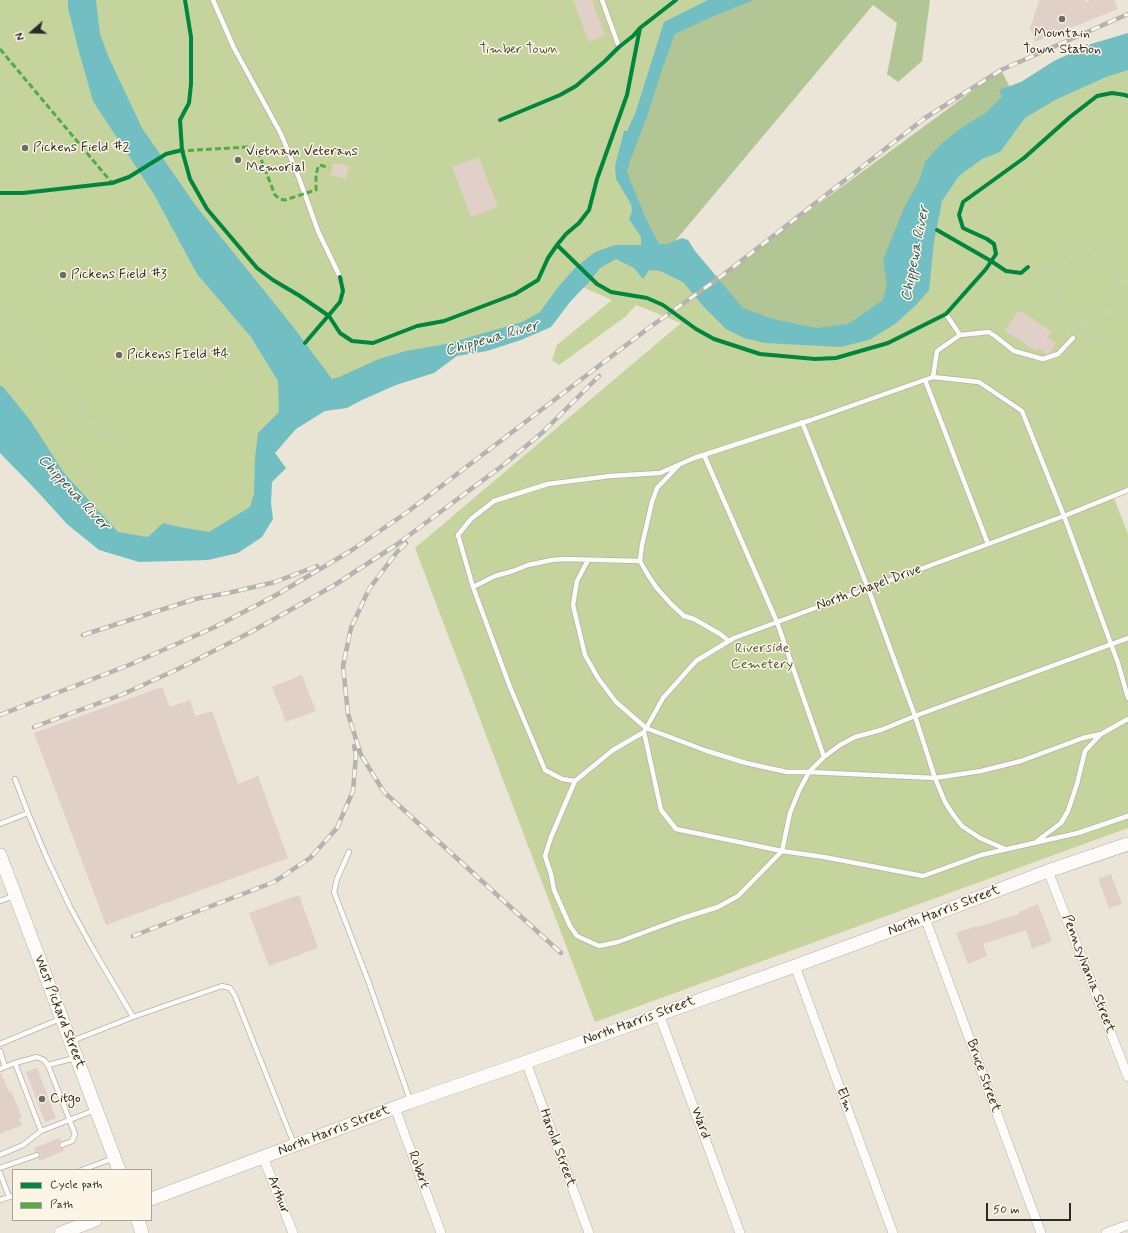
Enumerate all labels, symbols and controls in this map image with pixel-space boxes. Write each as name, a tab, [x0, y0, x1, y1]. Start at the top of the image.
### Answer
north arrow	[12, 12, 52, 52]
marker: Mountain Town Station	[1057, 14, 1067, 24]
place label: Mountain Town Station	[1023, 26, 1101, 58]
text: N	[13, 30, 29, 42]
park label: Timber Town	[479, 42, 559, 58]
place label: Pickens Field #2	[33, 140, 129, 156]
marker: Pickens Field #2	[20, 143, 30, 153]
place label: Vietnam Veterans Memorial	[246, 144, 358, 176]
marker: Vietnam Veterans Memorial	[233, 155, 243, 165]
water label: Chippewa River	[898, 205, 934, 303]
place label: Pickens Field #3	[71, 267, 167, 283]
marker: Pickens Field #3	[58, 270, 68, 280]
water label: Chippewa River	[443, 317, 541, 361]
place label: Pickens FIeld #4	[127, 347, 229, 363]
marker: Pickens FIeld #4	[114, 350, 124, 360]
water label: Chippewa River	[33, 452, 113, 534]
street label: North Chapel Drive	[814, 561, 924, 615]
park label: Riverside Cemetery	[731, 641, 793, 674]
street label: North Harris Street	[886, 882, 1002, 940]
street label: Pennsylvania Street	[1058, 912, 1118, 1036]
street label: West Pickard Street	[30, 953, 88, 1071]
street label: North Harris Street	[581, 993, 697, 1049]
street label: Bruce Street	[962, 1037, 1004, 1115]
street label: Elm	[832, 1085, 856, 1115]
place label: Citgo	[50, 1091, 81, 1107]
marker: Citgo	[37, 1094, 47, 1104]
street label: North Harris Street	[276, 1102, 392, 1160]
street label: Ward	[687, 1105, 713, 1141]
street label: Harold Street	[535, 1107, 579, 1189]
street label: Robert	[403, 1149, 433, 1191]
legend	[12, 1169, 152, 1221]
street label: Arthur	[263, 1174, 293, 1216]
text: Cycle path	[50, 1177, 102, 1193]
scale bar	[988, 1195, 1073, 1221]
text: Path	[50, 1197, 73, 1213]
text: 50 m	[993, 1202, 1020, 1218]

